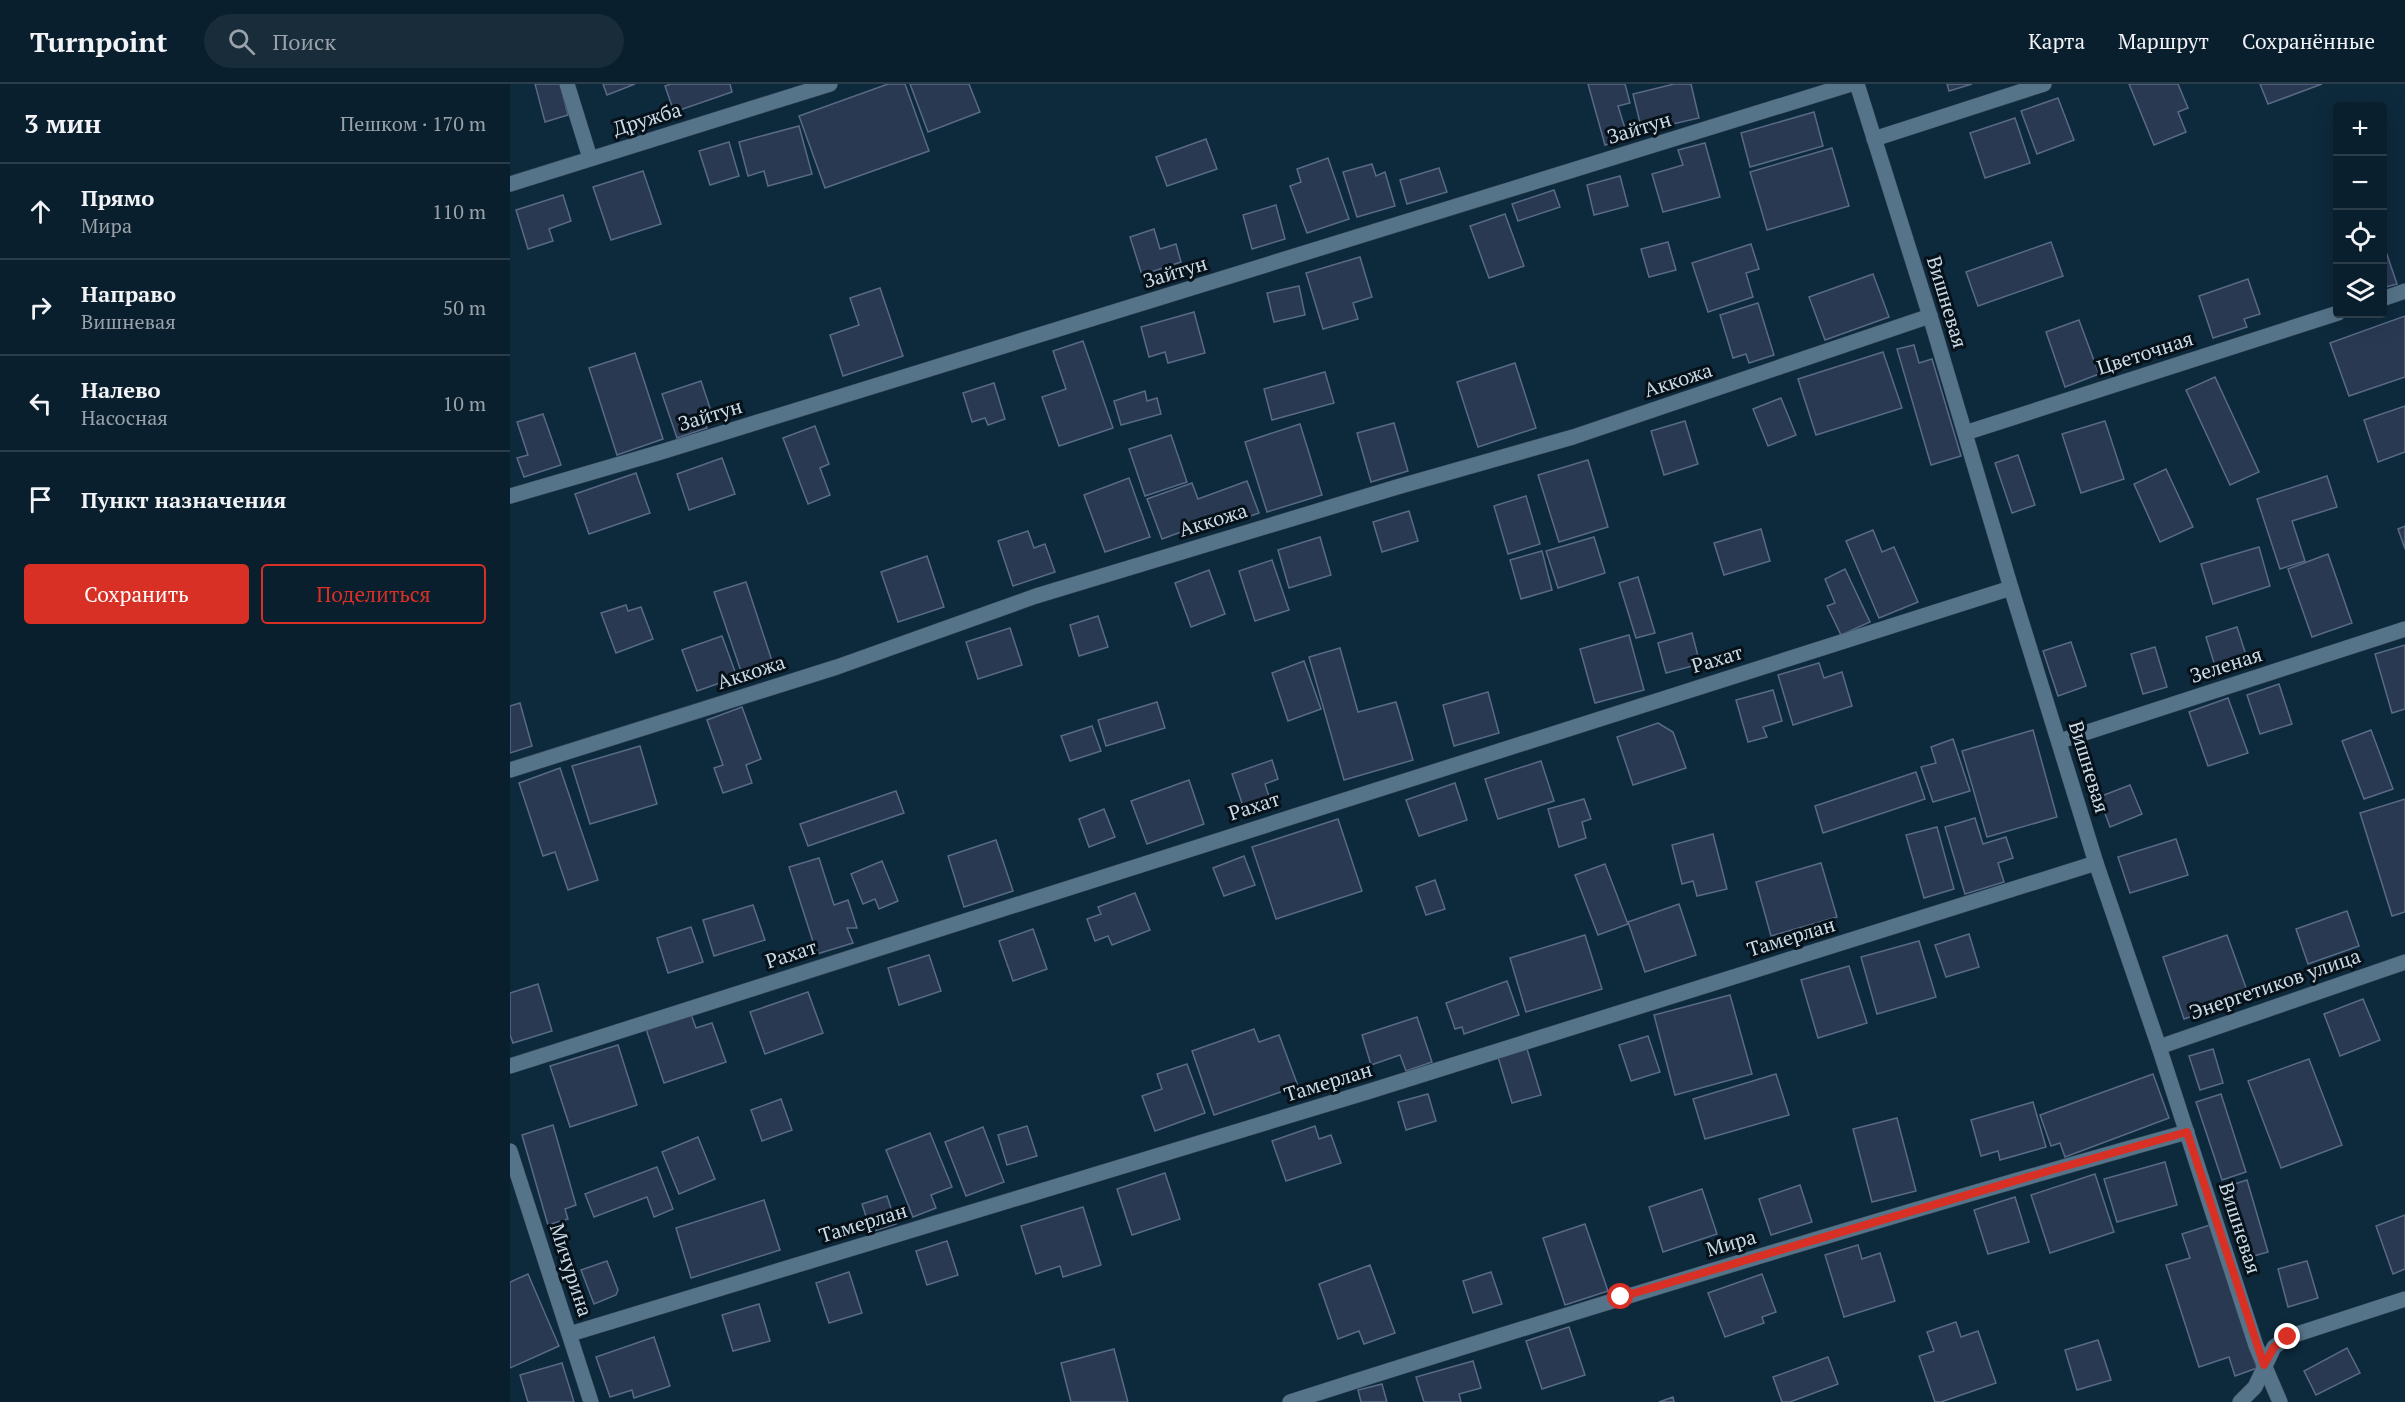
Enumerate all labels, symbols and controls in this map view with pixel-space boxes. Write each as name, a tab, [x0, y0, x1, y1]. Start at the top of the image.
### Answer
search box	[204, 14, 624, 68]
text: Turnpoint	[30, 23, 168, 60]
icon: search	[225, 25, 258, 58]
text: Поиск	[273, 27, 336, 56]
text: Карта	[2028, 27, 2085, 55]
text: Маршрут	[2118, 27, 2209, 55]
text: Сохранённые	[2242, 27, 2375, 55]
street label: Дружба	[609, 95, 684, 142]
map controls	[2333, 102, 2387, 318]
button: +	[2333, 102, 2387, 156]
street label: Зайтун	[1603, 105, 1674, 150]
text: 3 мин	[24, 106, 101, 140]
text: Пешком · 170 m	[340, 110, 486, 137]
button: −	[2333, 156, 2387, 210]
text: Прямо	[81, 183, 154, 212]
icon: ahead	[24, 195, 57, 228]
text: 110 m	[432, 198, 486, 225]
button: locate	[2333, 210, 2387, 264]
text: Мира	[81, 212, 132, 239]
street label: Зайтун	[1139, 249, 1210, 294]
street label: Вишневая	[1921, 253, 1974, 351]
button: layers	[2333, 264, 2387, 318]
text: Направо	[81, 279, 176, 308]
icon: right	[24, 291, 57, 324]
text: 50 m	[443, 294, 486, 321]
text: Вишневая	[81, 308, 176, 335]
street label: Цветочная	[2093, 324, 2197, 381]
street label: Аккожа	[1640, 356, 1716, 403]
text: Налево	[81, 375, 161, 404]
icon: left	[24, 387, 57, 420]
text: 10 m	[443, 390, 486, 417]
street label: Зайтун	[674, 392, 745, 437]
text: Насосная	[81, 404, 168, 431]
icon: arrive	[24, 483, 57, 516]
text: Пункт назначения	[81, 485, 286, 514]
street label: Аккожа	[1175, 496, 1250, 543]
button: Сохранить	[24, 564, 249, 624]
button: Поделиться	[261, 564, 486, 624]
street label: Рахат	[1688, 638, 1746, 679]
street label: Зеленая	[2186, 640, 2266, 689]
street label: Аккожа	[713, 648, 789, 695]
street label: Вишневая	[2063, 718, 2116, 816]
street label: Рахат	[1225, 785, 1283, 826]
street label: Тамерлан	[1744, 910, 1838, 963]
street label: Рахат	[762, 933, 820, 974]
street label: Энергетиков улица	[2186, 942, 2364, 1025]
street label: Тамерлан	[1281, 1055, 1375, 1108]
street label: Вишневая	[2213, 1179, 2268, 1277]
street label: Тамерлан	[816, 1196, 910, 1249]
street label: Мичурина	[544, 1220, 599, 1320]
street label: Мира	[1703, 1223, 1759, 1263]
route start	[1607, 1283, 1633, 1309]
route end	[2274, 1323, 2300, 1349]

